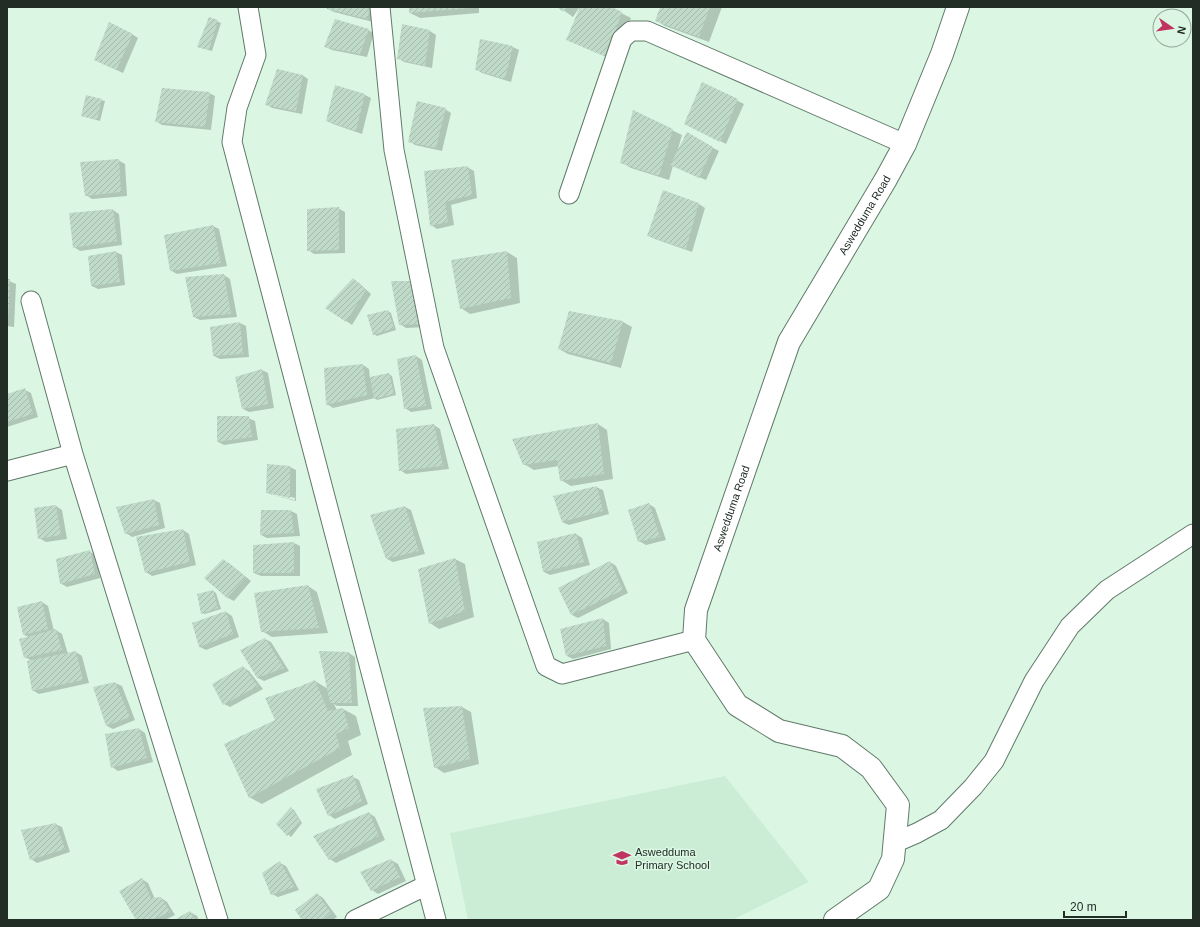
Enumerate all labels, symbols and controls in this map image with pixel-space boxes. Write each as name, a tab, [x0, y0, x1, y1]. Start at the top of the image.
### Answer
north arrow	[1152, 8, 1192, 48]
text: N	[1175, 25, 1188, 36]
street label: Aswedduma Road	[836, 173, 893, 257]
street label: Aswedduma Road	[711, 464, 752, 553]
place label: Aswedduma Primary School	[635, 846, 710, 871]
school or university icon: Aswedduma Primary School	[612, 848, 632, 868]
scale bar	[1064, 893, 1126, 919]
text: 20 m	[1070, 900, 1097, 914]

